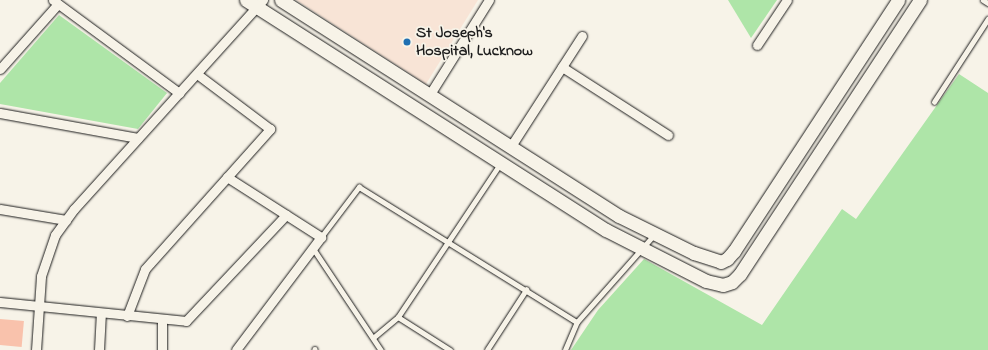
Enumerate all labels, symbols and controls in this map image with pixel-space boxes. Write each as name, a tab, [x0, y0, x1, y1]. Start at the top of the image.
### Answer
place label: St Joseph's Hospital, Lucknow	[416, 23, 533, 61]
marker: St Joseph's Hospital, Lucknow	[401, 36, 413, 48]

